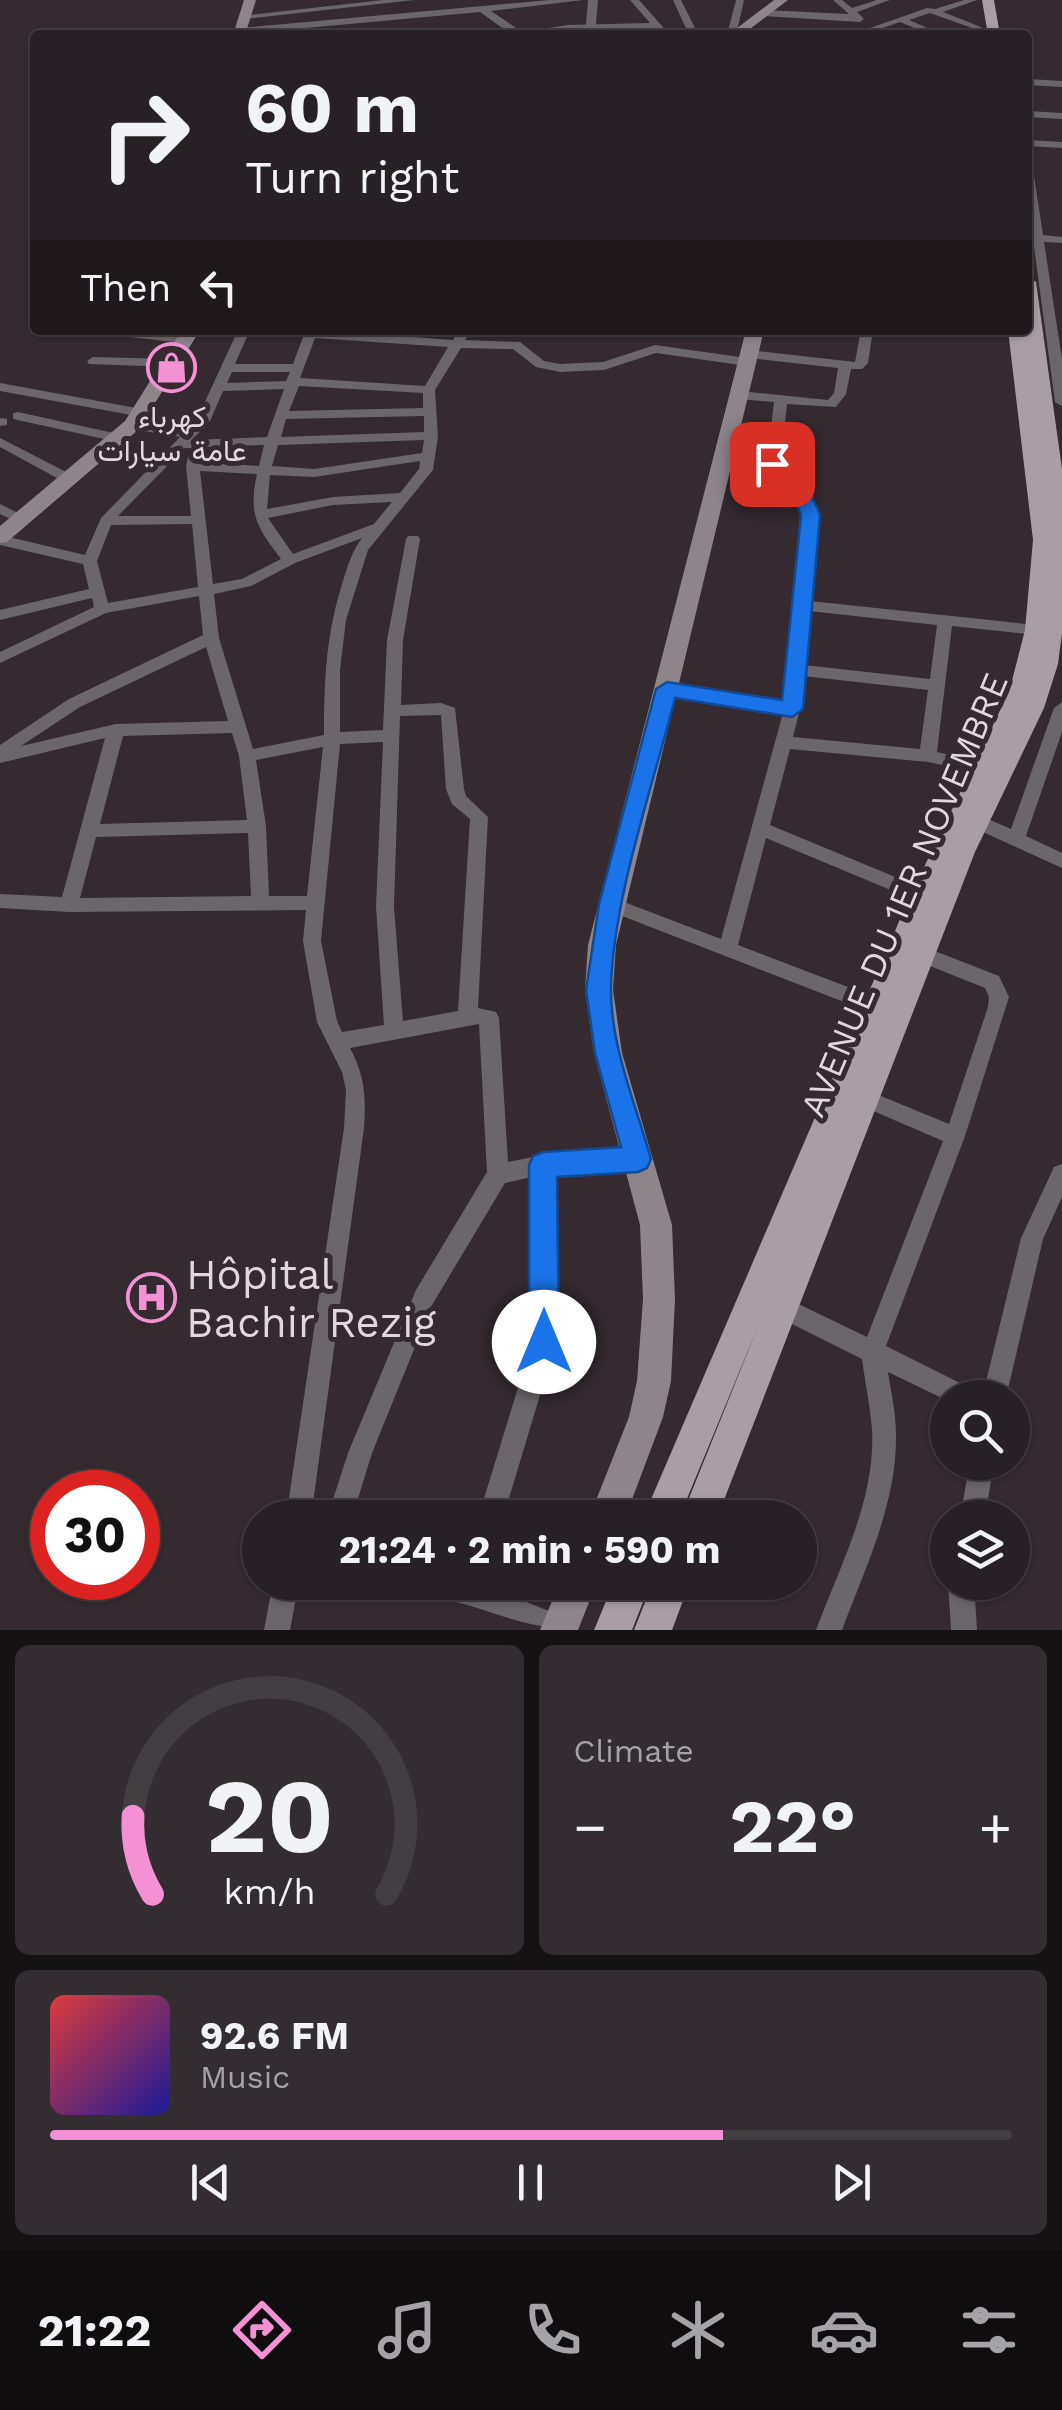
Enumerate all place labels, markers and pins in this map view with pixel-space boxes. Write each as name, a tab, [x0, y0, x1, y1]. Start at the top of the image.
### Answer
shop icon: كهرباء عامة سيارات	[146, 341, 198, 393]
place label: كهرباء عامة سيارات	[97, 399, 247, 469]
pin	[730, 422, 815, 507]
place label: Hôpital Bachir Rezig	[186, 1250, 436, 1347]
hospital icon: Hôpital Bachir Rezig	[125, 1272, 177, 1324]

